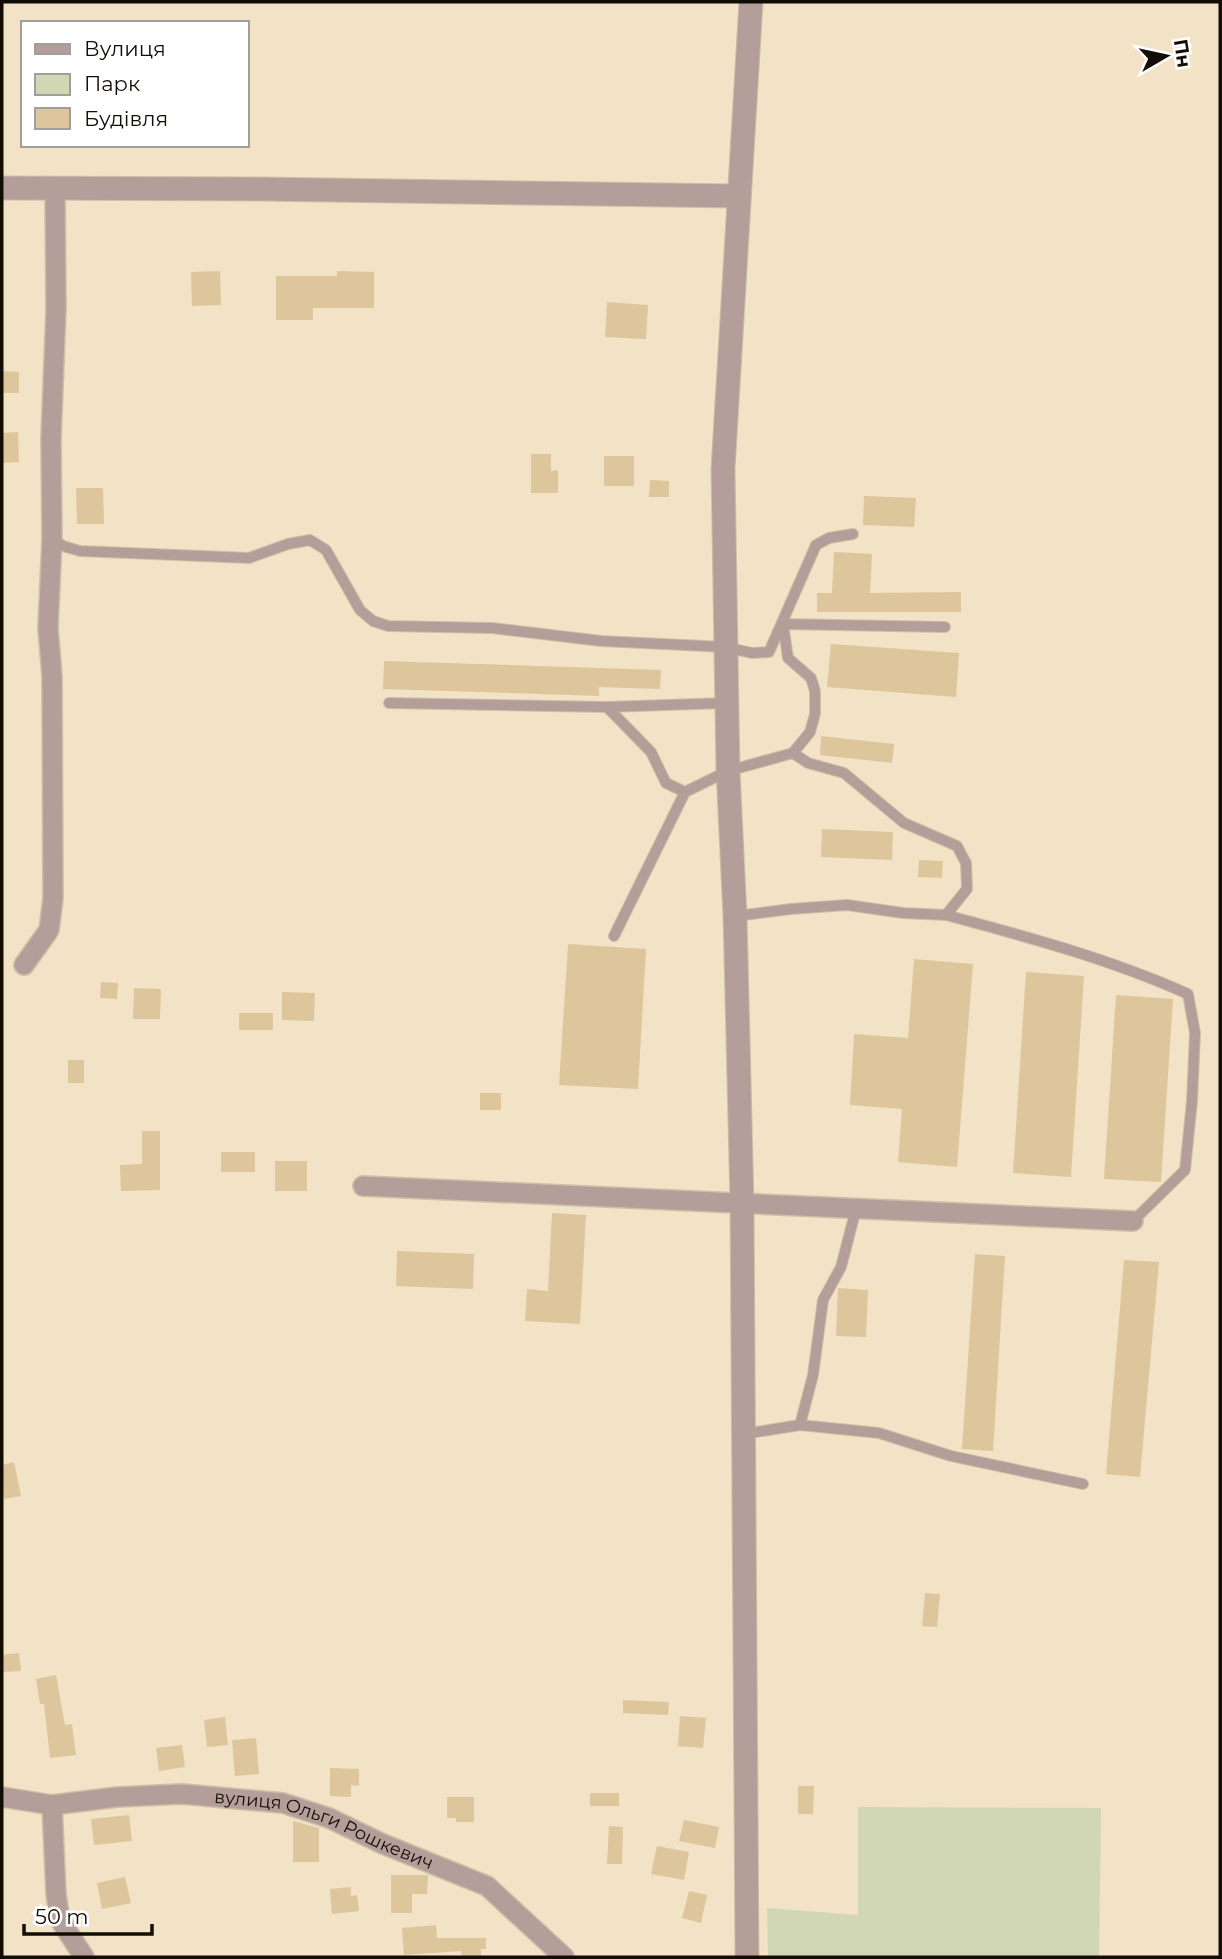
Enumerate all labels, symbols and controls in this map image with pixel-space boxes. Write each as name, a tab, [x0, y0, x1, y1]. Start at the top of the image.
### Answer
legend	[21, 21, 248, 147]
north arrow	[1131, 21, 1201, 91]
text: Вулиця	[84, 36, 166, 61]
text: Пн	[1169, 37, 1196, 69]
text: Парк	[84, 71, 140, 96]
text: Будівля	[84, 106, 168, 131]
street label: вулиця Ольги Рошкевич	[213, 1786, 437, 1874]
scale bar	[24, 1892, 152, 1936]
text: 50 m	[35, 1904, 89, 1929]

